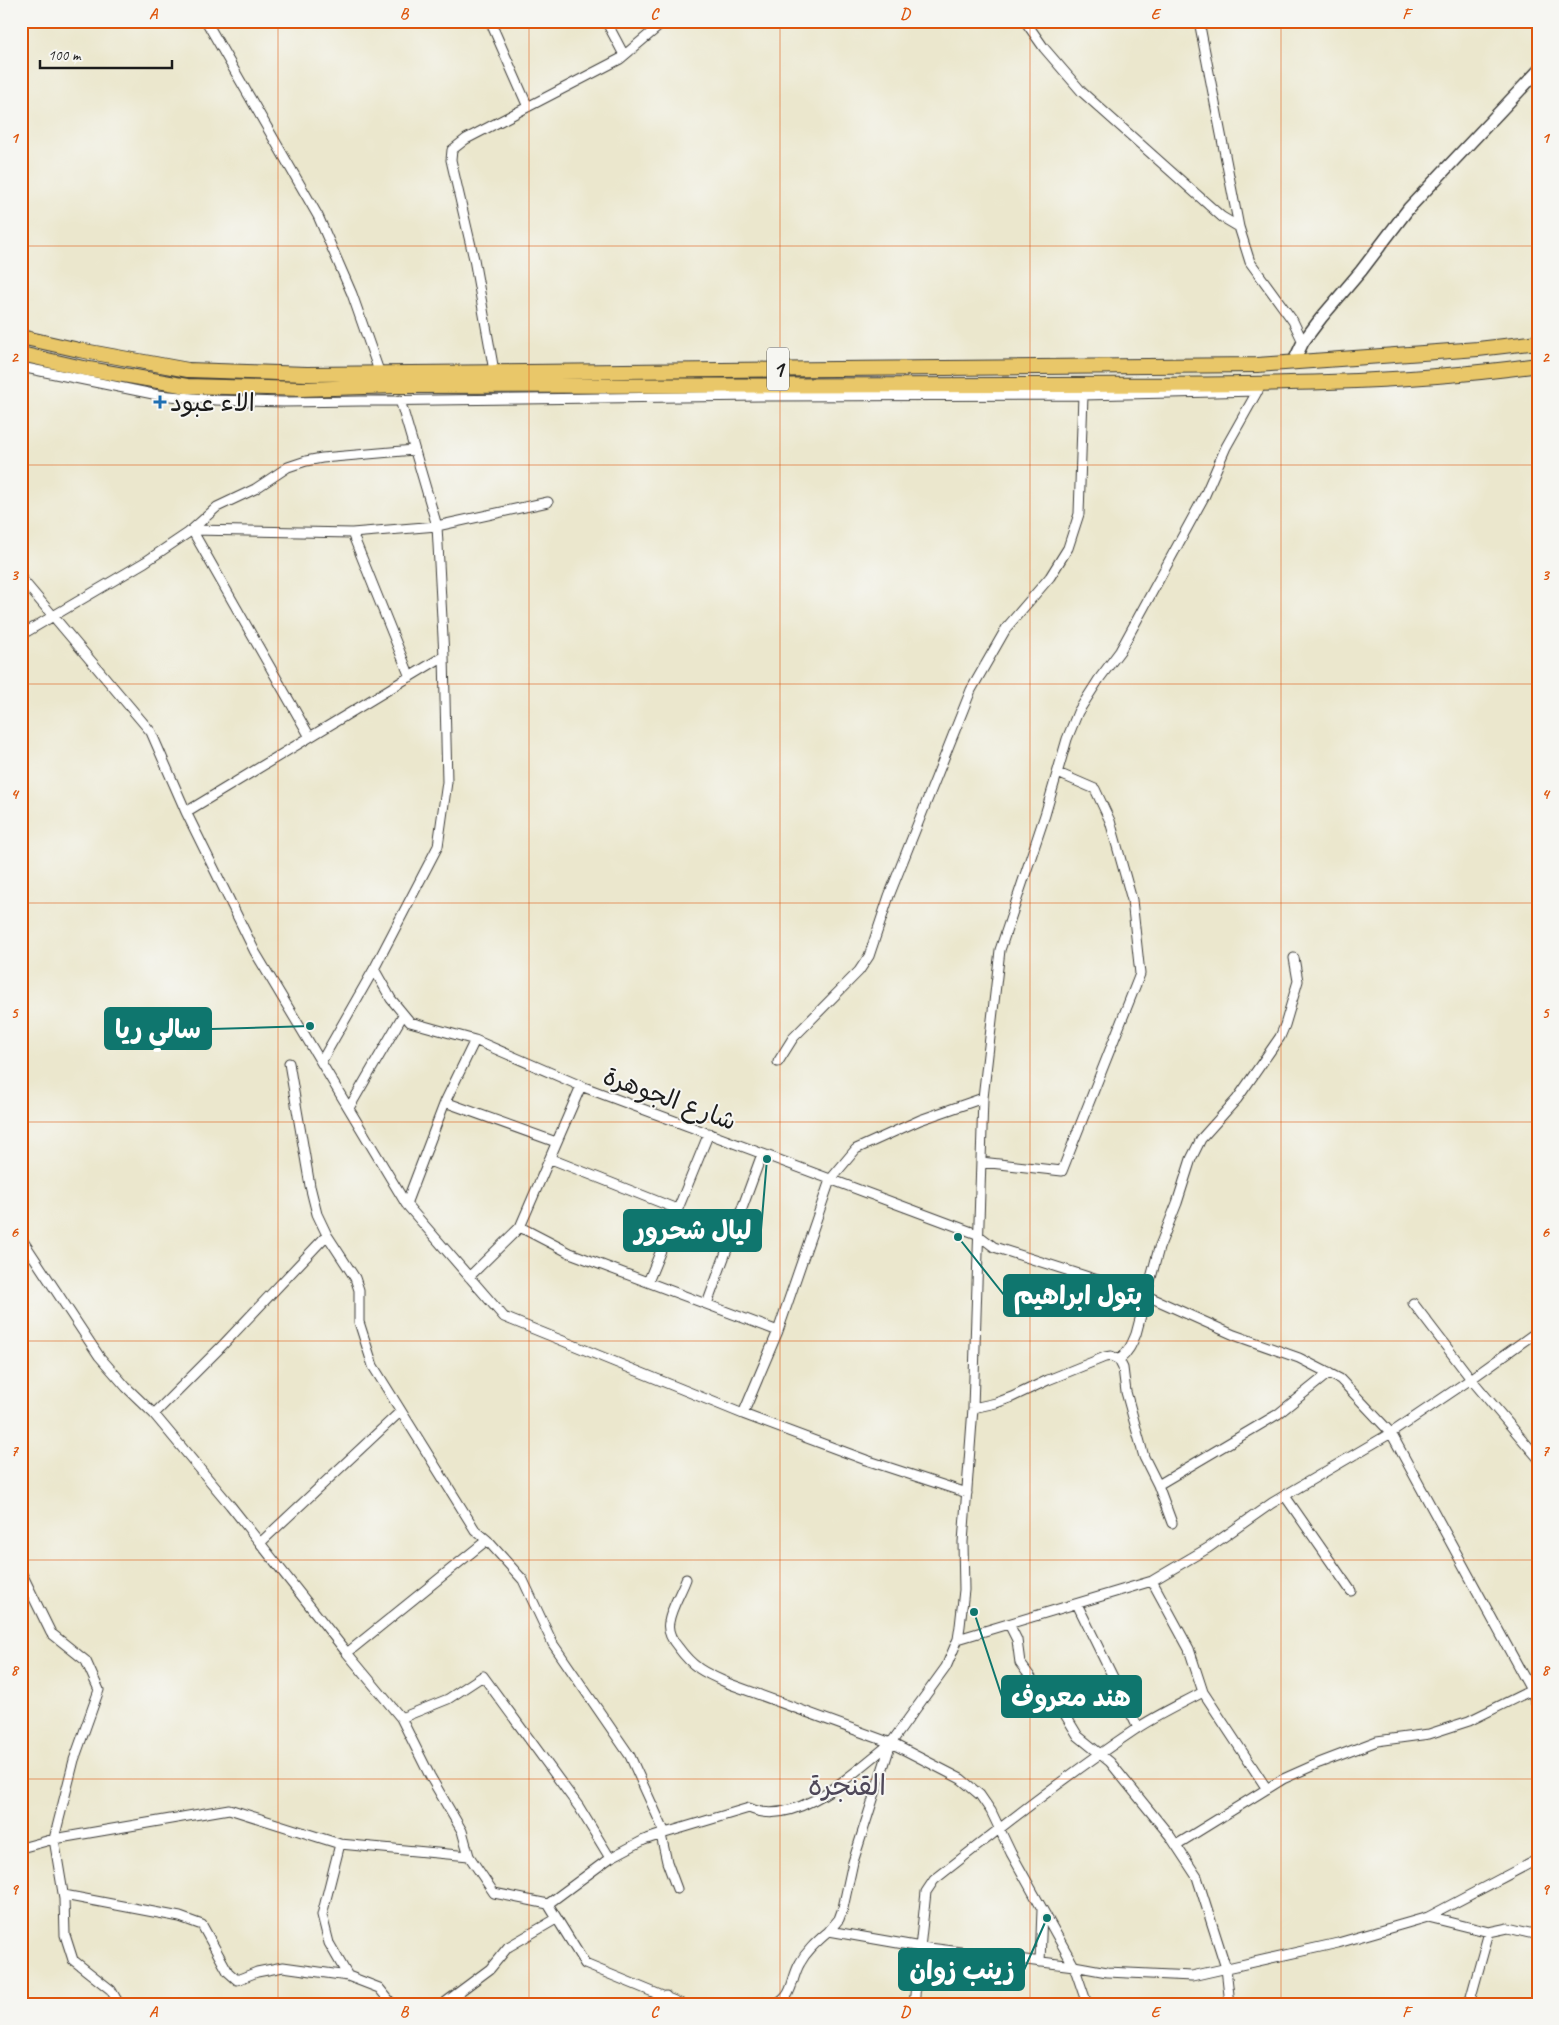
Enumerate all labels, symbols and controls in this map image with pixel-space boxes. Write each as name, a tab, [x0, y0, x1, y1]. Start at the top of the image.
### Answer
text: A	[149, 4, 159, 24]
text: B	[400, 4, 410, 24]
text: C	[650, 4, 660, 24]
text: D	[900, 4, 911, 24]
text: E	[1151, 4, 1162, 24]
text: F	[1402, 4, 1413, 24]
scale bar	[40, 38, 172, 70]
text: 100 m	[48, 46, 82, 65]
text: 1	[10, 128, 19, 148]
text: 1	[1541, 128, 1550, 148]
text: 2	[10, 347, 19, 367]
text: 2	[1541, 347, 1550, 367]
road number: 1	[767, 348, 789, 390]
place label: الاء عبود	[170, 387, 255, 419]
marker: الاء عبود	[154, 396, 166, 408]
text: 3	[10, 565, 19, 585]
text: 3	[1541, 565, 1550, 585]
text: 4	[10, 784, 19, 804]
text: 4	[1541, 784, 1550, 804]
text: 5	[11, 1003, 20, 1023]
text: 5	[1542, 1003, 1551, 1023]
callout: سالي ريا	[105, 1008, 211, 1049]
text: سالي ريا	[115, 1013, 201, 1053]
street label: شارع الجوهرة	[598, 1060, 741, 1139]
callout: ليال شحرور	[624, 1210, 761, 1251]
text: ليال شحرور	[633, 1214, 751, 1247]
text: 6	[10, 1222, 19, 1242]
text: 6	[1541, 1222, 1550, 1242]
callout: بتول ابراهيم	[1004, 1275, 1153, 1316]
text: بتول ابراهيم	[1014, 1279, 1142, 1315]
text: 7	[10, 1441, 19, 1461]
text: 7	[1541, 1441, 1550, 1461]
text: 8	[10, 1660, 19, 1680]
text: 8	[1541, 1660, 1550, 1680]
callout: هند معروف	[1002, 1676, 1141, 1717]
text: هند معروف	[1011, 1681, 1131, 1714]
district label: القنجرة	[808, 1768, 886, 1803]
text: 9	[10, 1879, 19, 1899]
text: 9	[1541, 1879, 1550, 1899]
callout: زينب زوان	[899, 1949, 1024, 1990]
text: زينب زوان	[909, 1954, 1015, 1987]
text: A	[149, 2002, 159, 2022]
text: B	[400, 2002, 410, 2022]
text: C	[650, 2002, 660, 2022]
text: D	[900, 2002, 911, 2022]
text: E	[1151, 2002, 1162, 2022]
text: F	[1402, 2002, 1413, 2022]

